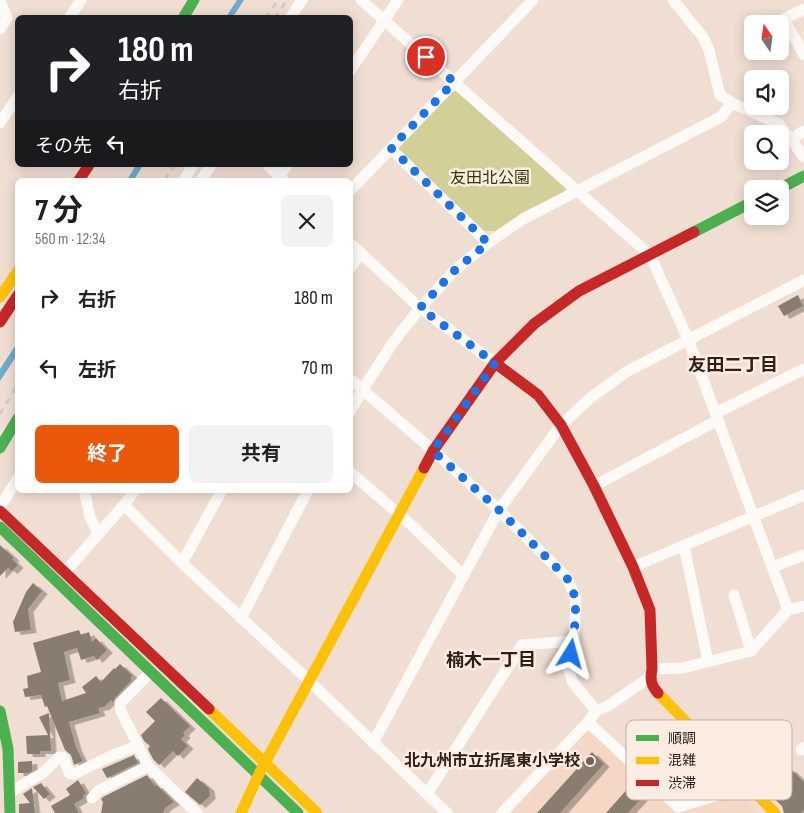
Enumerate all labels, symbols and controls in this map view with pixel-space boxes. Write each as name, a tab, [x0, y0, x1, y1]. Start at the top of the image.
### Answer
north arrow	[744, 15, 789, 60]
map controls	[744, 15, 789, 225]
text: 180 m	[118, 29, 194, 72]
icon: right	[35, 35, 100, 100]
pin	[405, 36, 447, 78]
icon: arrive	[412, 43, 440, 71]
button: sound	[744, 70, 789, 115]
text: 右折	[118, 78, 162, 105]
button: search	[744, 125, 789, 170]
icon: left	[102, 130, 130, 158]
text: その先	[35, 135, 92, 158]
park label: 友田北公園	[450, 169, 530, 188]
button: layers	[744, 180, 789, 225]
text: 7 分	[35, 193, 83, 229]
button: close	[281, 195, 333, 247]
text: 560 m · 12:34	[35, 230, 105, 249]
icon: right	[35, 284, 63, 312]
text: 180 m	[294, 287, 333, 310]
text: 右折	[78, 289, 116, 312]
icon: left	[35, 354, 63, 382]
district label: 友田二丁目	[688, 355, 778, 376]
text: 70 m	[302, 357, 333, 380]
text: 左折	[78, 359, 116, 382]
button: 終了	[35, 425, 179, 483]
button: 共有	[189, 425, 333, 483]
position arrow	[544, 627, 596, 679]
district label: 楠木一丁目	[446, 650, 536, 671]
legend	[626, 720, 792, 800]
text: 順調	[668, 730, 696, 747]
place label: 北九州市立折尾東小学校	[404, 751, 580, 771]
text: 混雑	[668, 752, 696, 769]
marker: 北九州市立折尾東小学校	[584, 755, 596, 767]
text: 渋滞	[668, 775, 696, 792]

